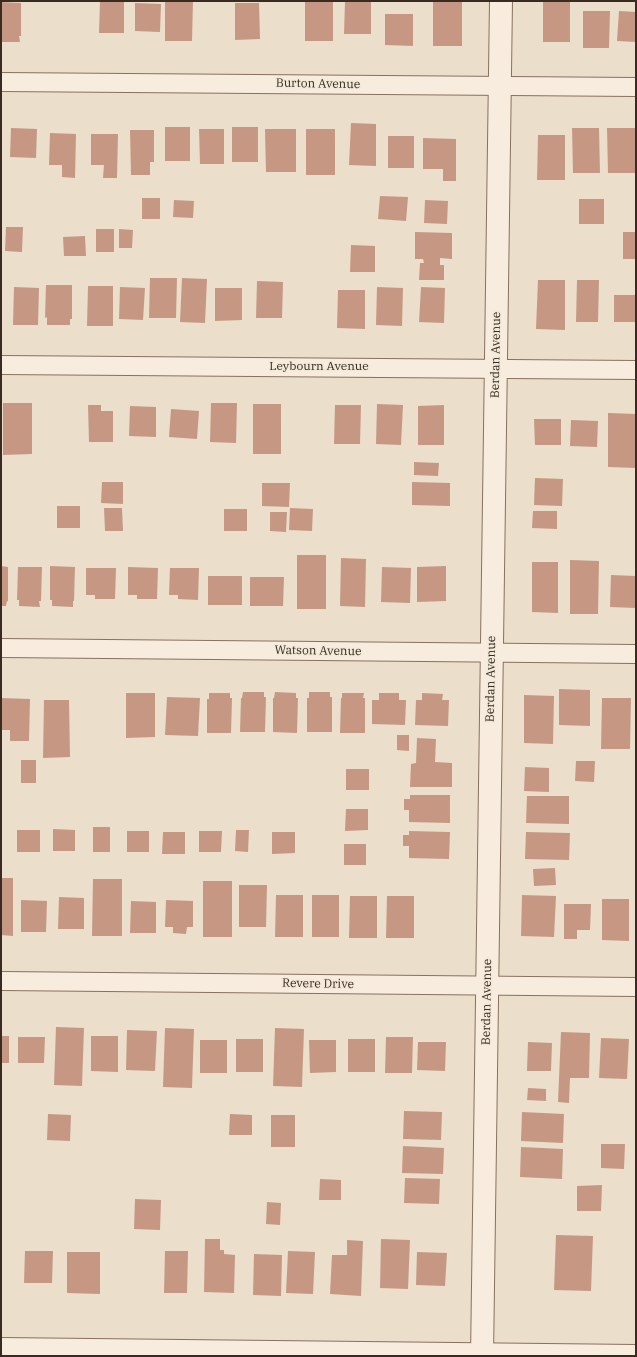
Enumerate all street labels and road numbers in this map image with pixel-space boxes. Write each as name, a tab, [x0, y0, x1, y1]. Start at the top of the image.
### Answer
street label: Burton Avenue	[276, 76, 360, 92]
street label: Berdan Avenue	[488, 312, 504, 398]
street label: Leybourn Avenue	[269, 360, 369, 374]
street label: Berdan Avenue	[483, 636, 499, 722]
street label: Watson Avenue	[274, 643, 362, 659]
street label: Berdan Avenue	[479, 959, 495, 1045]
street label: Revere Drive	[282, 976, 354, 992]

